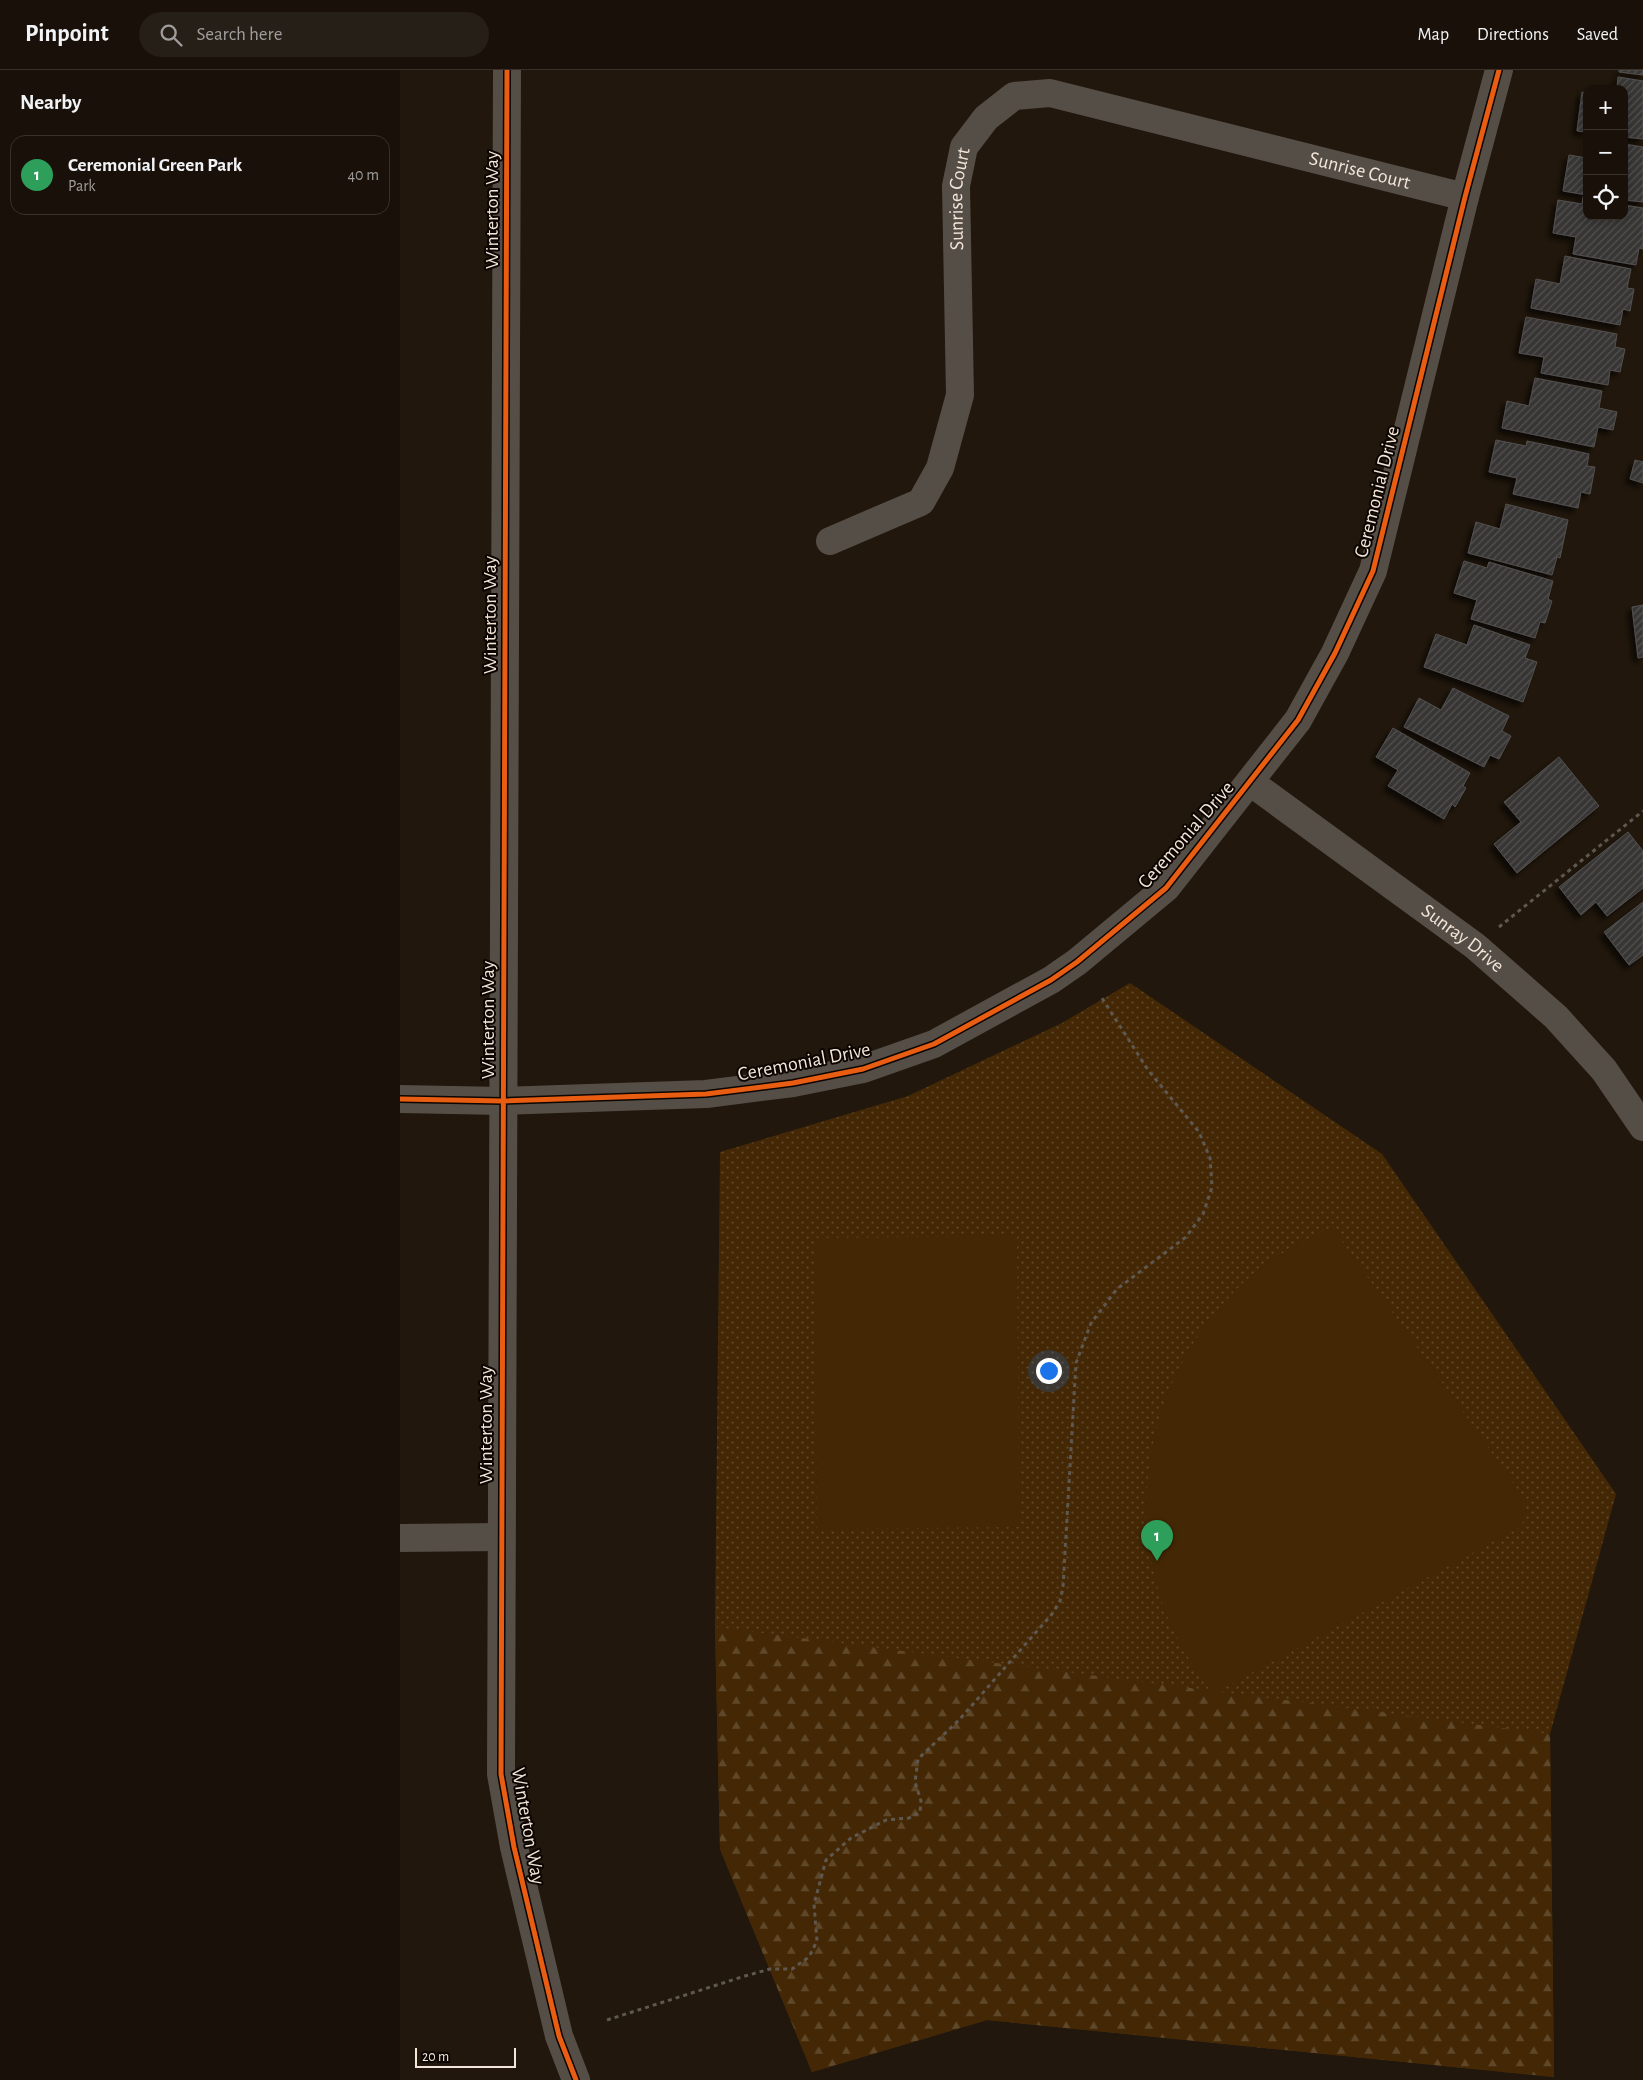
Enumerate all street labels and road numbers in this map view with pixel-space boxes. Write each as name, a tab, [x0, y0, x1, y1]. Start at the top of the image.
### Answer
street label: Sunrise Court	[945, 145, 974, 251]
street label: Sunrise Court	[1307, 148, 1413, 193]
street label: Winterton Way	[482, 150, 502, 269]
street label: Ceremonial Drive	[1351, 424, 1403, 560]
street label: Winterton Way	[480, 555, 500, 674]
street label: Ceremonial Drive	[1134, 778, 1238, 892]
street label: Sunray Drive	[1418, 900, 1508, 976]
street label: Winterton Way	[478, 960, 498, 1079]
street label: Ceremonial Drive	[736, 1039, 872, 1085]
street label: Winterton Way	[476, 1365, 496, 1484]
street label: Winterton Way	[508, 1766, 548, 1887]

